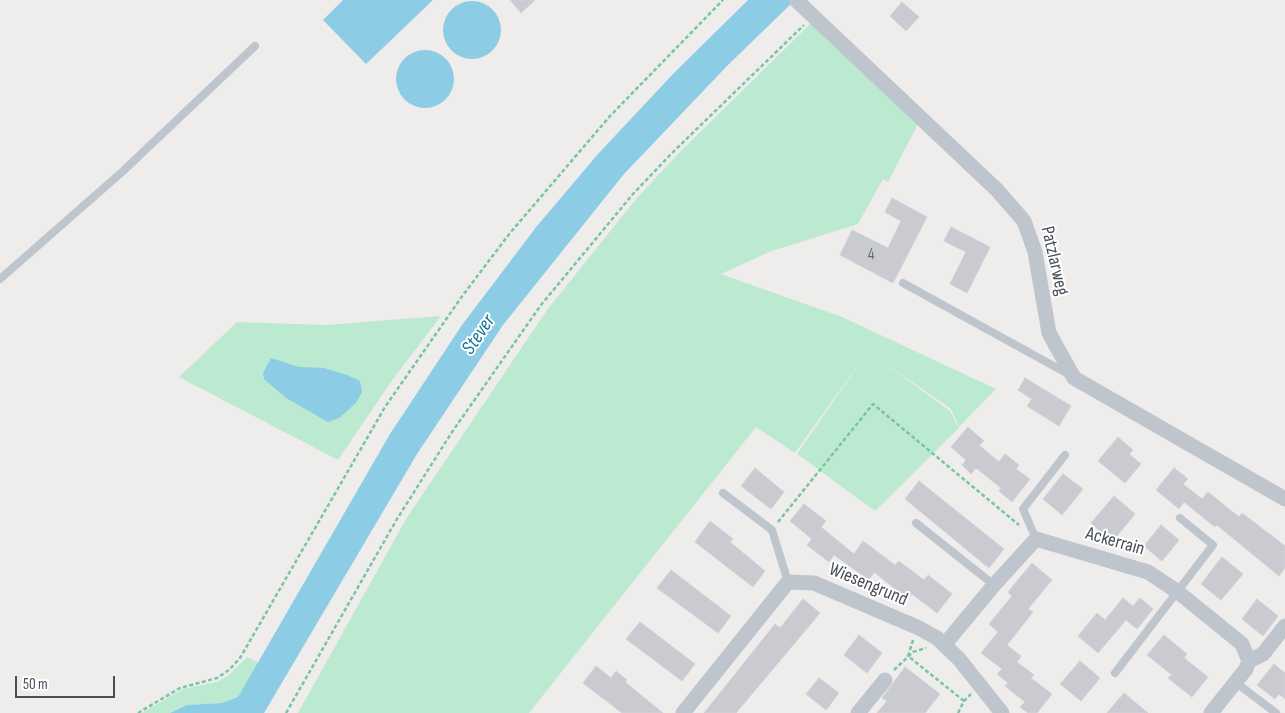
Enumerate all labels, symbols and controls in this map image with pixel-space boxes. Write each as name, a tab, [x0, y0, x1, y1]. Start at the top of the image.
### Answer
street label: Patzlarweg	[1035, 224, 1073, 298]
house number: 4	[868, 245, 874, 265]
water label: Stever	[457, 311, 501, 359]
street label: Ackerrain	[1083, 523, 1147, 561]
street label: Wiesengrund	[825, 558, 911, 612]
scale bar	[18, 666, 118, 698]
text: 50 m	[23, 675, 48, 694]

